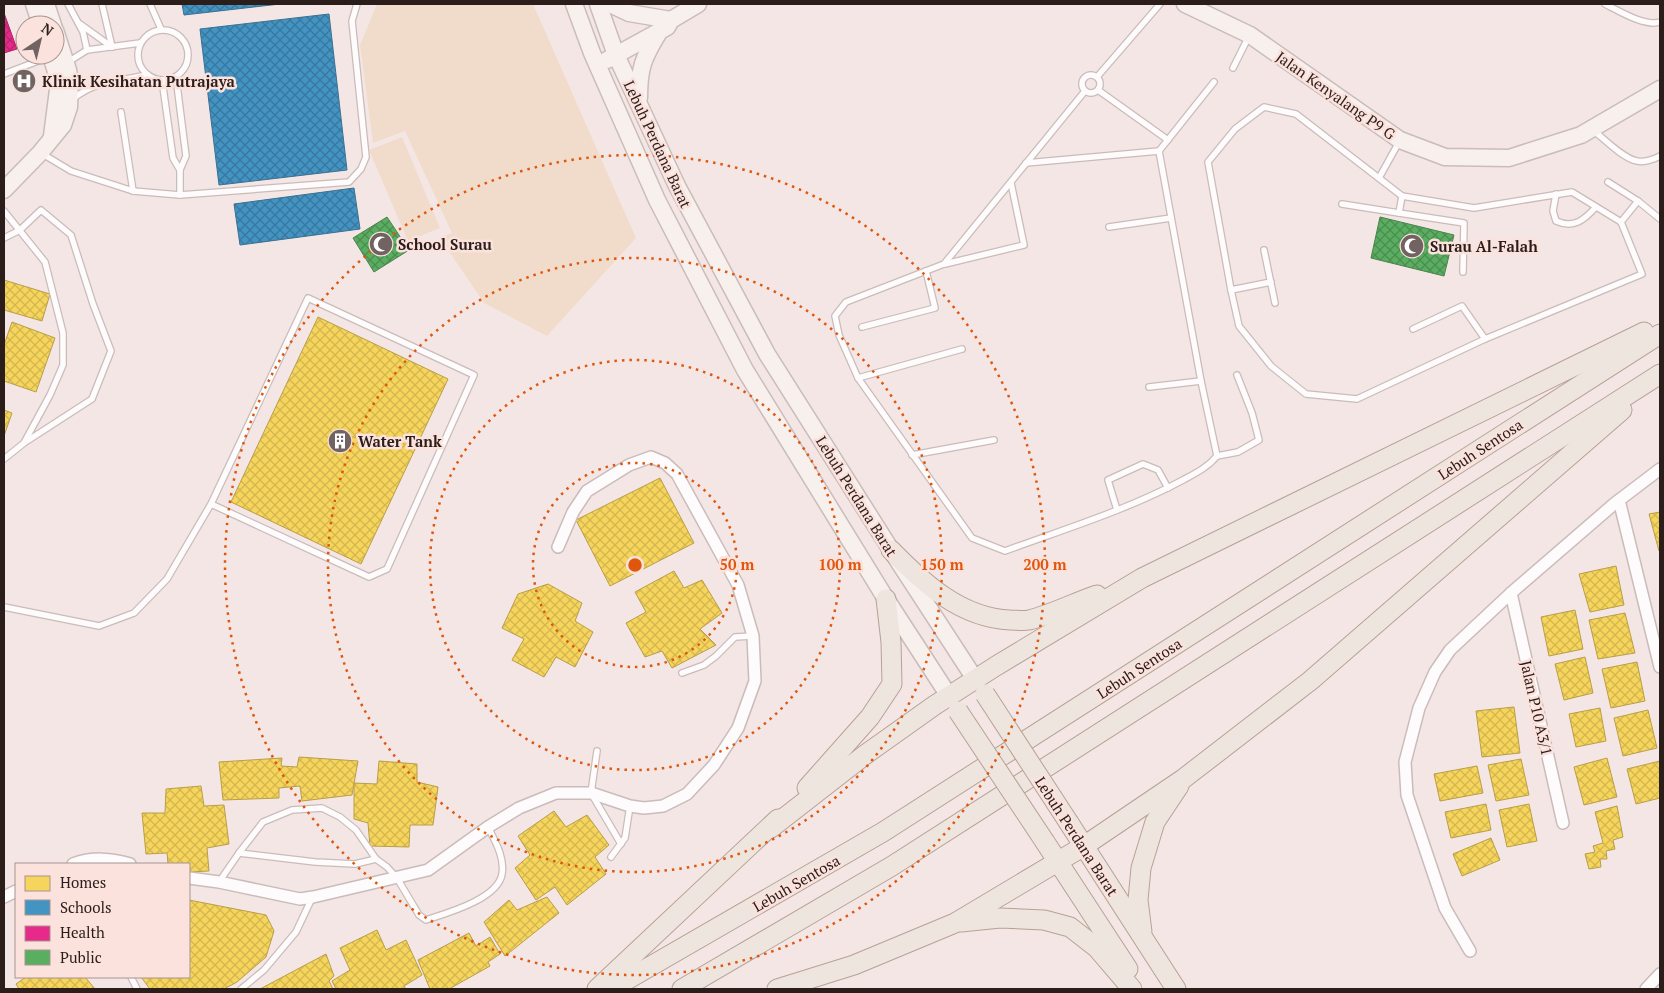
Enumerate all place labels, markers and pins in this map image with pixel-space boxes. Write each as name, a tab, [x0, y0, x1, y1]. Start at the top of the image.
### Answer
hospital icon: Klinik Kesihatan Putrajaya	[11, 68, 37, 94]
place label: Klinik Kesihatan Putrajaya	[42, 71, 236, 91]
mosque icon: School Surau	[368, 231, 394, 257]
mosque icon: Surau Al-Falah	[1399, 233, 1425, 259]
place label: School Surau	[398, 234, 493, 254]
place label: Surau Al-Falah	[1430, 236, 1538, 256]
building icon: Water Tank	[327, 428, 353, 454]
place label: Water Tank	[358, 431, 442, 451]
centre of rings	[626, 556, 644, 574]

